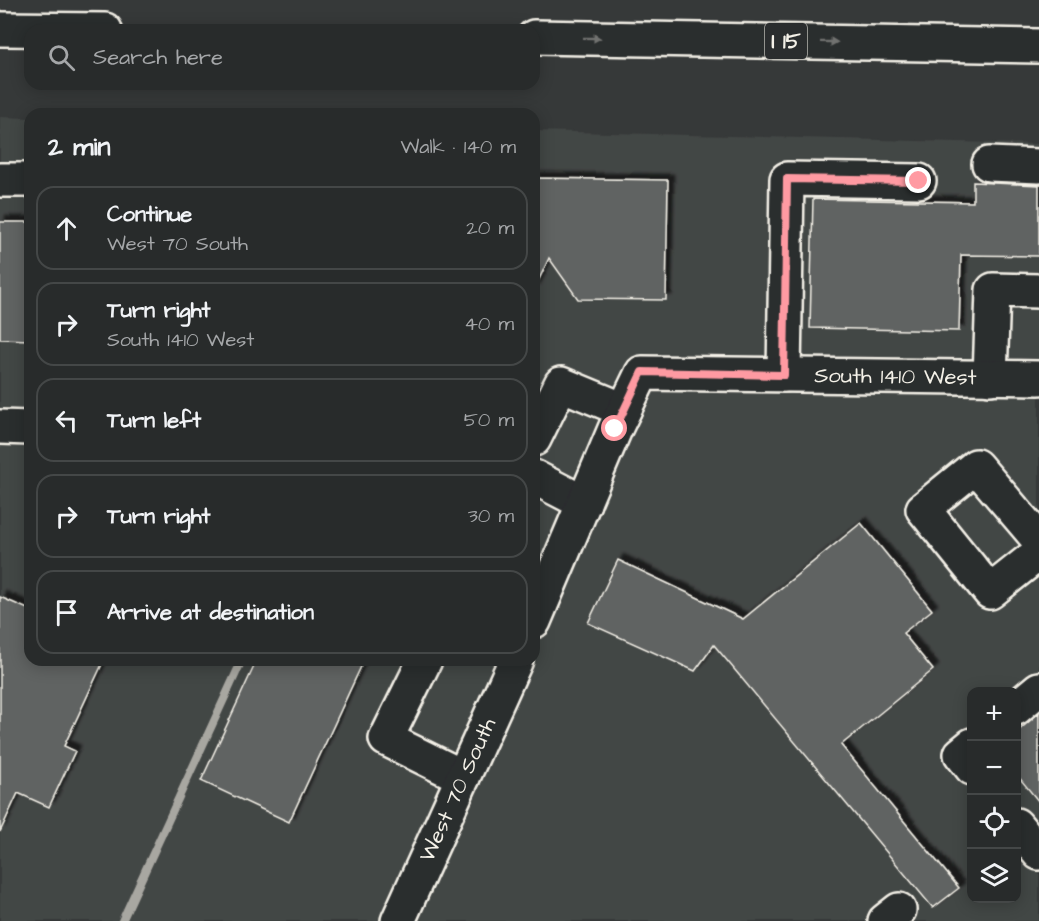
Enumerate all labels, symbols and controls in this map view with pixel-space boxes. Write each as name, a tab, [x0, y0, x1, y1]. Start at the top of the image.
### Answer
road number: I 15	[765, 23, 807, 59]
search box	[24, 24, 540, 90]
one-way arrow	[583, 33, 602, 42]
one-way arrow	[820, 37, 839, 47]
icon: search	[45, 41, 78, 74]
text: Search here	[93, 42, 223, 73]
text: 2 min	[48, 129, 110, 165]
text: Walk · 140 m	[400, 133, 516, 161]
route end	[905, 167, 931, 193]
text: Continue	[107, 199, 192, 230]
icon: ahead	[50, 212, 83, 245]
text: 20 m	[466, 214, 514, 242]
text: West 70 South	[107, 230, 248, 258]
text: Turn right	[107, 295, 210, 326]
icon: right	[50, 308, 83, 341]
text: 40 m	[464, 310, 514, 338]
text: South 1410 West	[107, 326, 254, 354]
street label: South 1410 West	[814, 360, 977, 393]
icon: left	[50, 404, 83, 437]
text: Turn left	[107, 405, 201, 436]
text: 50 m	[464, 406, 514, 434]
route start	[601, 415, 627, 441]
icon: right	[50, 500, 83, 533]
text: Turn right	[107, 501, 210, 532]
text: 30 m	[468, 502, 514, 530]
icon: arrive	[50, 596, 83, 629]
text: Arrive at destination	[107, 597, 314, 628]
map controls	[967, 687, 1021, 903]
button: +	[967, 687, 1021, 741]
street label: West 70 South	[411, 713, 503, 867]
button: −	[967, 741, 1021, 795]
button: locate	[967, 795, 1021, 849]
button: layers	[967, 849, 1021, 903]

